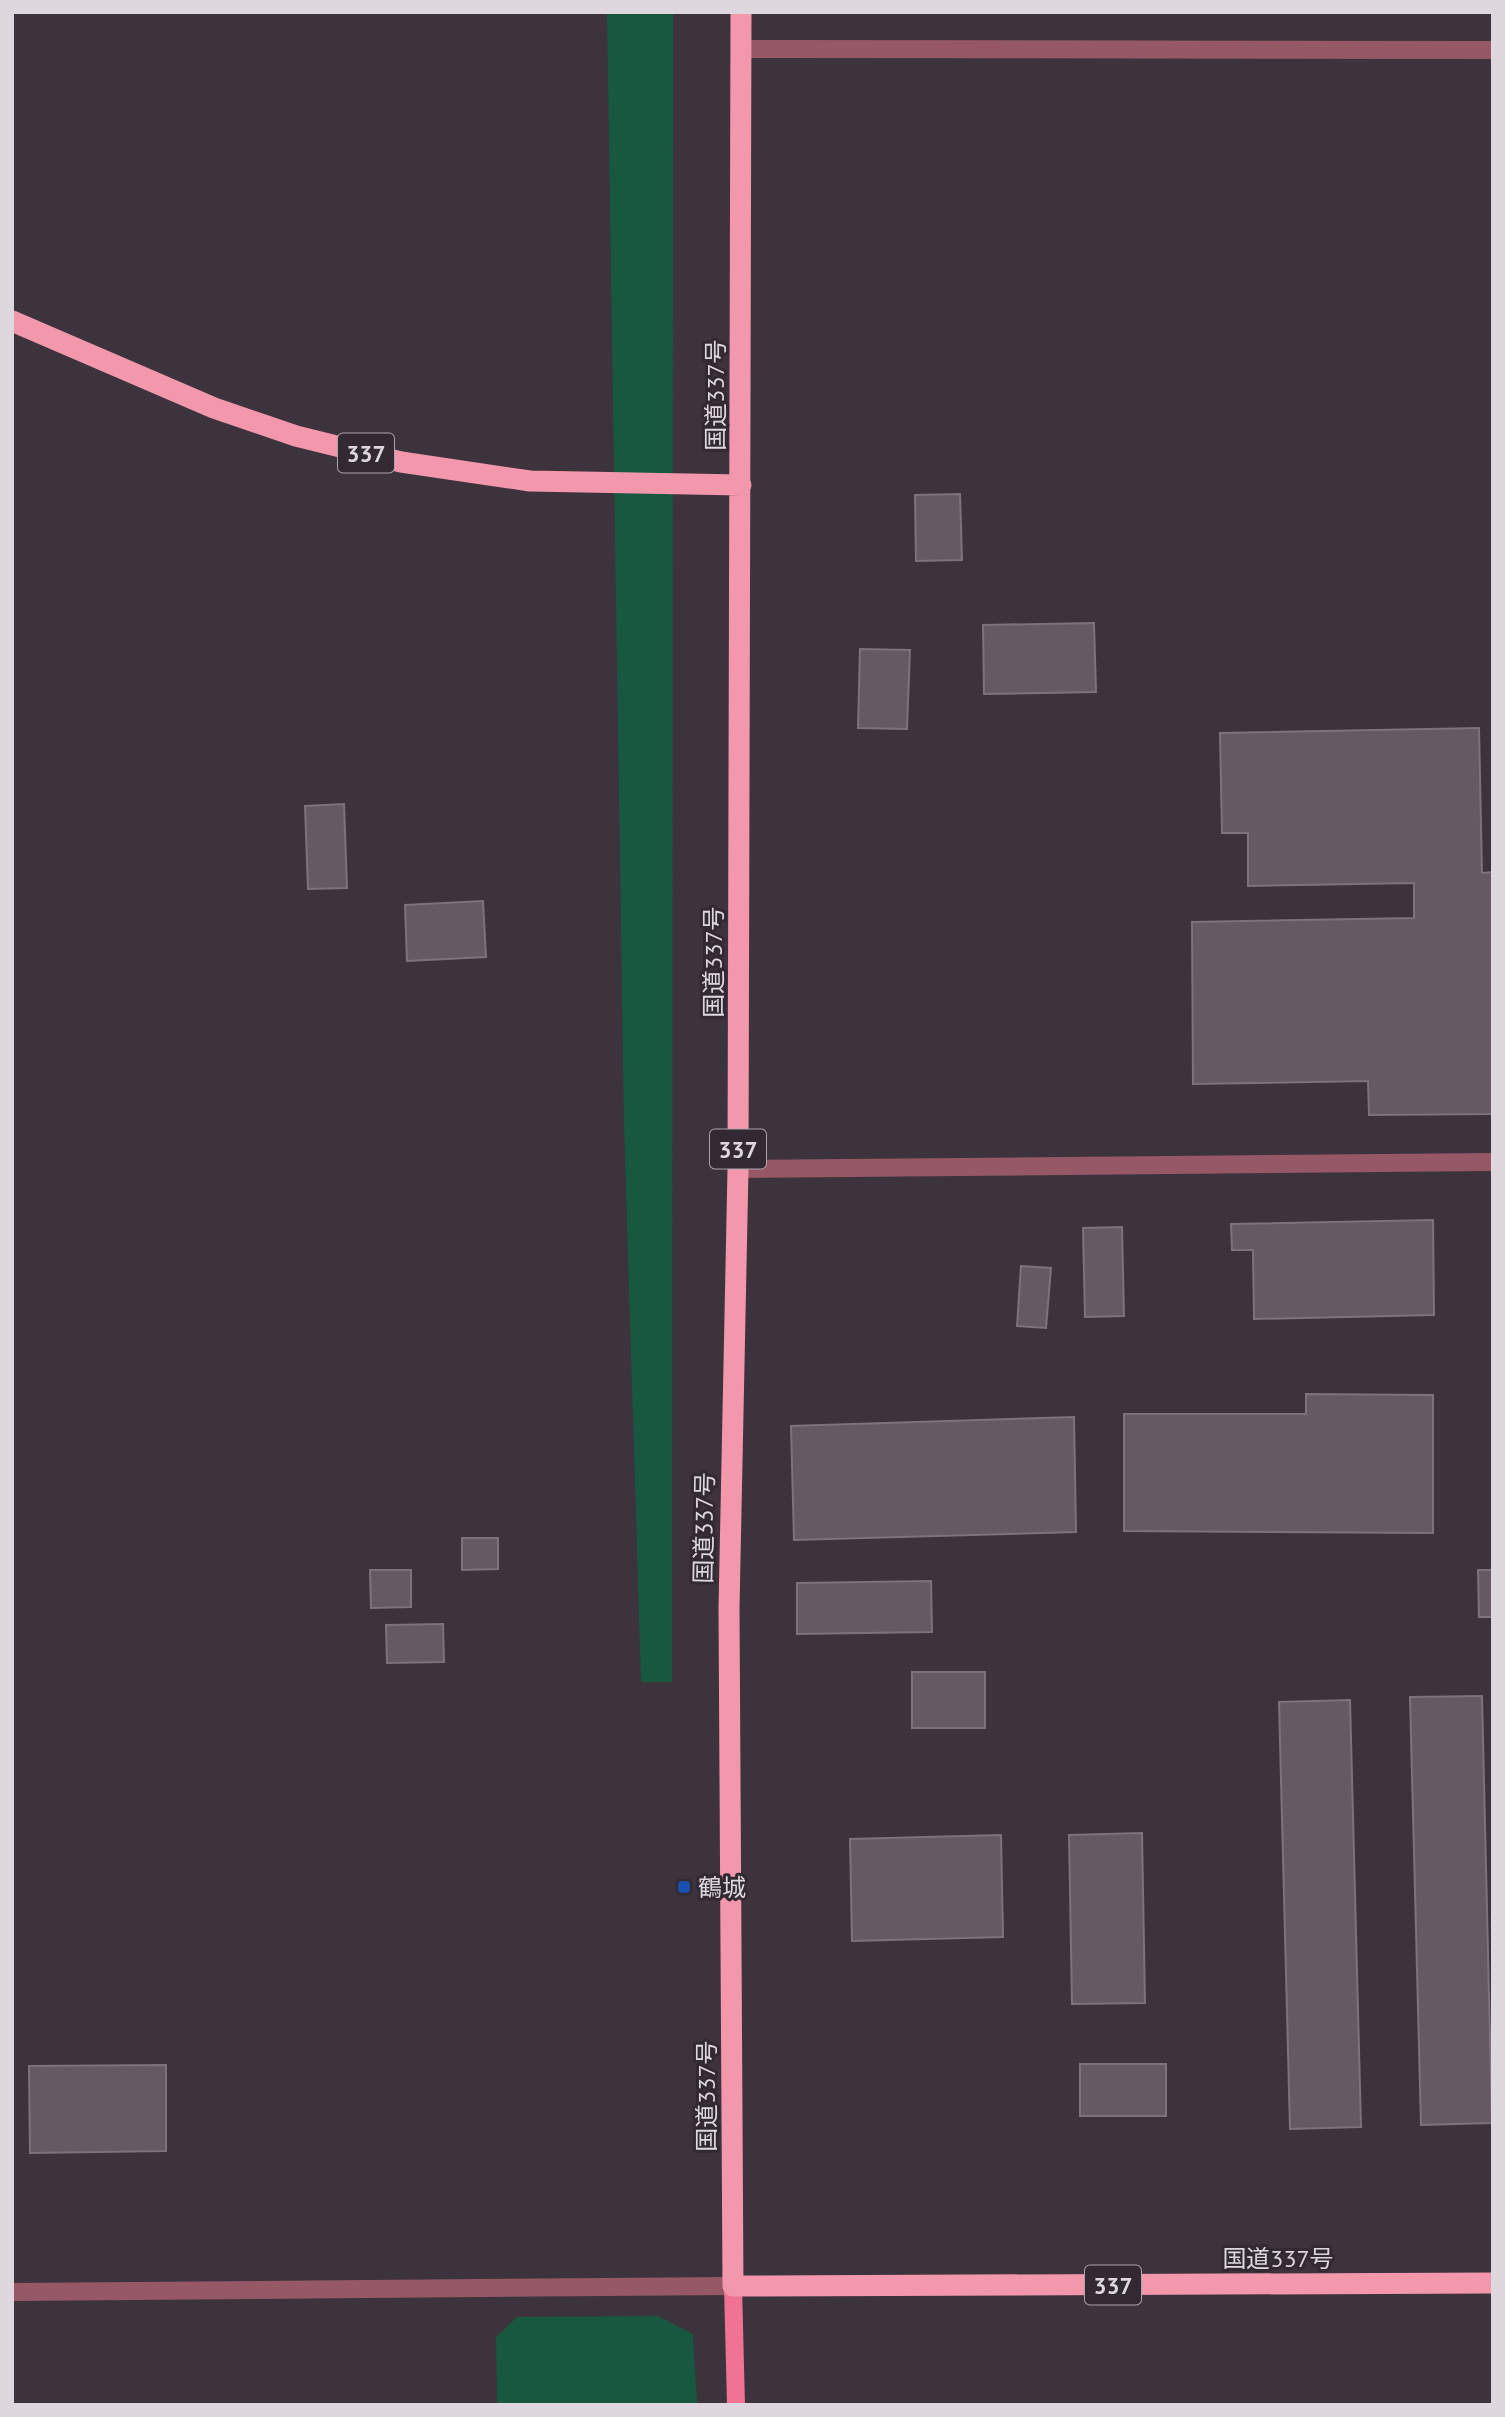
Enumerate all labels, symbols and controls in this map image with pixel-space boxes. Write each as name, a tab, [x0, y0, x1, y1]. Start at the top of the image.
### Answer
street label: 国道337号	[700, 339, 731, 451]
road number: 337	[338, 433, 394, 472]
street label: 国道337号	[698, 906, 729, 1018]
road number: 337	[710, 1130, 766, 1168]
street label: 国道337号	[688, 1472, 720, 1584]
place label: 鶴城	[698, 1872, 746, 1903]
marker: 鶴城	[676, 1879, 692, 1895]
street label: 国道337号	[691, 2040, 722, 2152]
street label: 国道337号	[1222, 2243, 1334, 2274]
road number: 337	[1085, 2266, 1141, 2304]

